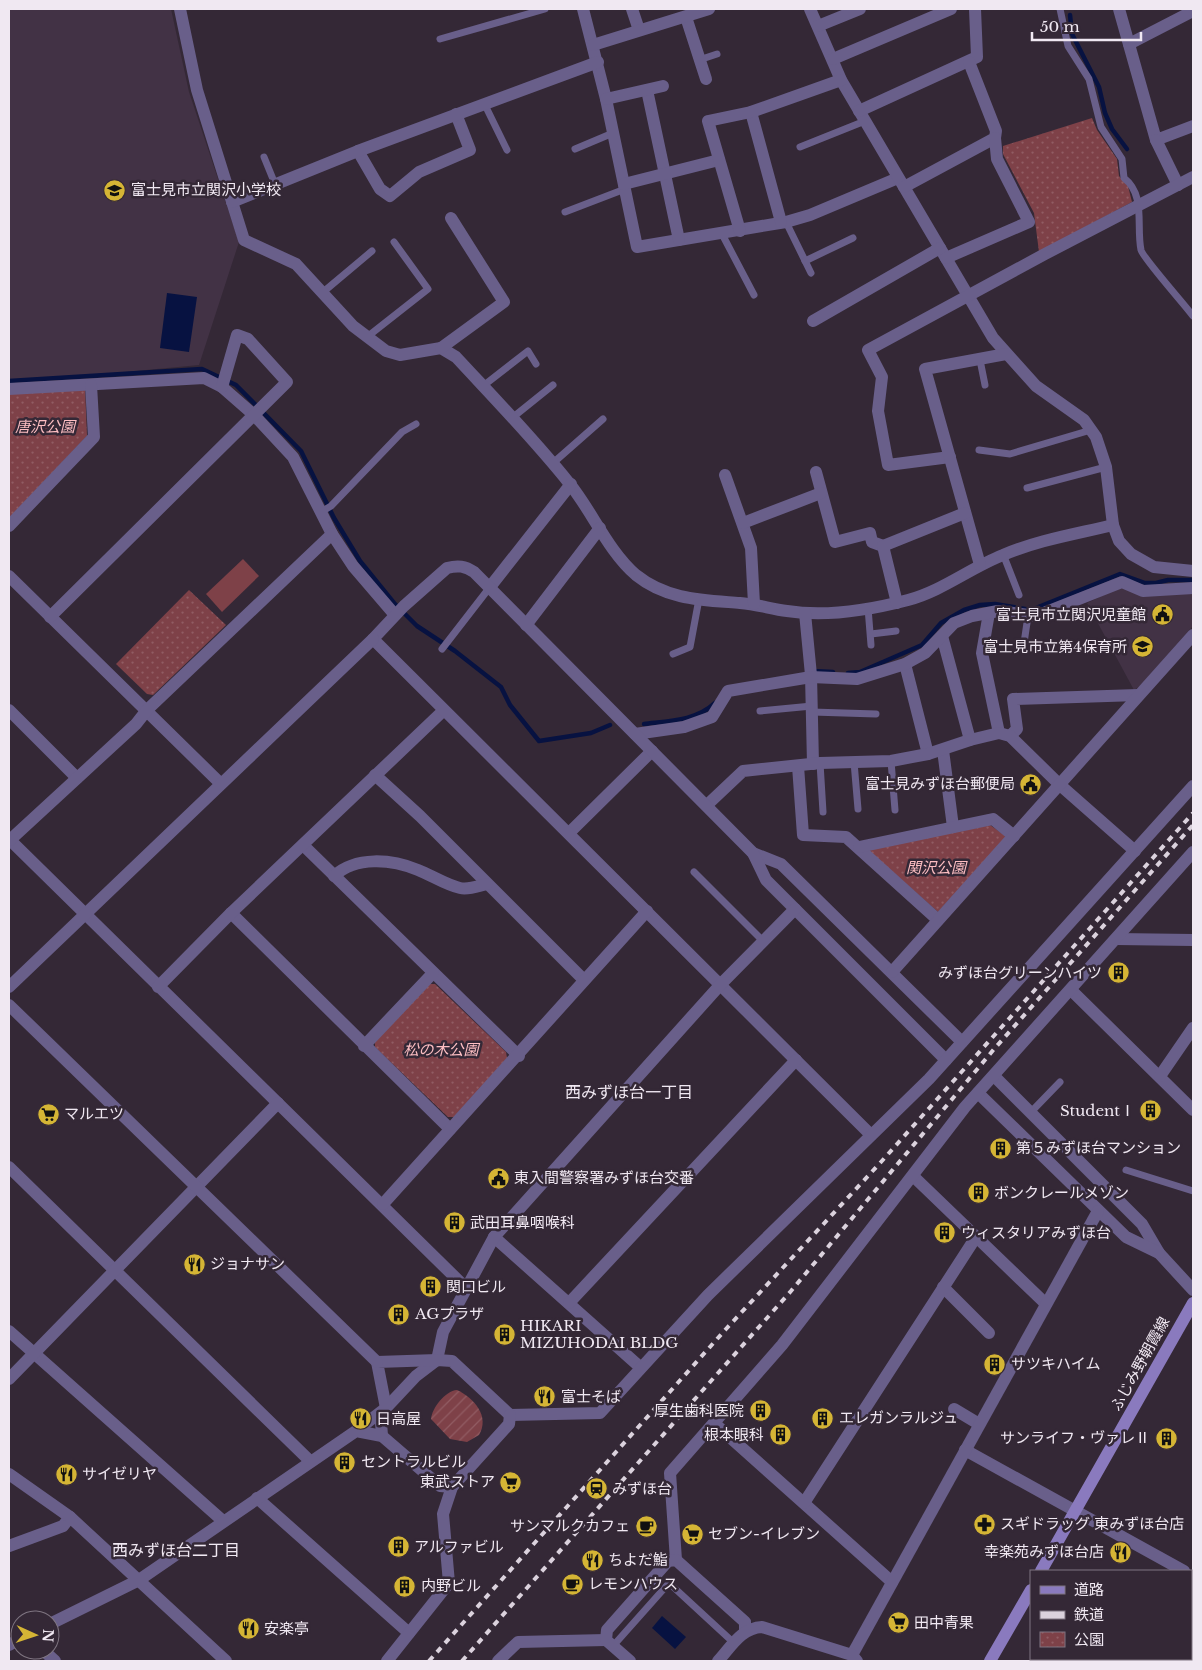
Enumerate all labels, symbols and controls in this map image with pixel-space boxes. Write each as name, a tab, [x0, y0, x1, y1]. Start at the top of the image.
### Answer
scale bar	[1032, 10, 1141, 42]
text: 50 m	[1040, 17, 1080, 36]
school or university icon: 富士見市立関沢小学校	[103, 178, 127, 202]
place label: 富士見市立関沢小学校	[131, 180, 281, 199]
park label: 唐沢公園	[15, 417, 77, 436]
public building icon: 富士見市立関沢児童館	[1150, 603, 1174, 627]
place label: 富士見市立関沢児童館	[996, 605, 1146, 624]
school or university icon: 富士見市立第4保育所	[1131, 635, 1155, 659]
place label: 富士見市立第4保育所	[983, 637, 1127, 656]
public building icon: 富士見みずほ台郵便局	[1019, 772, 1043, 796]
place label: 富士見みずほ台郵便局	[865, 774, 1015, 793]
park label: 関沢公園	[906, 858, 968, 877]
building icon: みずほ台グリーンハイツ	[1106, 961, 1130, 985]
place label: みずほ台グリーンハイツ	[938, 963, 1102, 982]
park label: 松の木公園	[403, 1040, 480, 1059]
district label: 西みずほ台一丁目	[565, 1082, 693, 1102]
building icon: StudentⅠ	[1139, 1099, 1163, 1123]
place label: StudentⅠ	[1060, 1101, 1135, 1120]
supermarket icon: マルエツ	[36, 1102, 60, 1126]
place label: マルエツ	[64, 1104, 124, 1123]
building icon: 第５みずほ台マンション	[988, 1136, 1012, 1160]
place label: 第５みずほ台マンション	[1016, 1138, 1181, 1157]
public building icon: 東入間警察署みずほ台交番	[486, 1166, 510, 1190]
place label: 東入間警察署みずほ台交番	[514, 1168, 694, 1187]
building icon: ボンクレールメゾン	[966, 1181, 990, 1205]
place label: ボンクレールメゾン	[994, 1183, 1129, 1202]
building icon: 武田耳鼻咽喉科	[442, 1211, 466, 1235]
place label: 武田耳鼻咽喉科	[470, 1213, 575, 1232]
building icon: ウィスタリアみずほ台	[933, 1221, 957, 1245]
place label: ウィスタリアみずほ台	[961, 1223, 1111, 1242]
restaurant icon: ジョナサン	[182, 1252, 206, 1276]
place label: ジョナサン	[210, 1254, 285, 1273]
building icon: 関口ビル	[418, 1275, 442, 1299]
place label: 関口ビル	[446, 1277, 506, 1296]
building icon: AGプラザ	[387, 1302, 411, 1326]
place label: AGプラザ	[414, 1304, 484, 1323]
street label: ふじみ野朝霞線	[1106, 1313, 1173, 1414]
place label: HIKARI MIZUHODAI BLDG	[520, 1316, 678, 1352]
building icon: HIKARI MIZUHODAI BLDG	[492, 1323, 516, 1347]
building icon: サツキハイム	[983, 1352, 1007, 1376]
place label: サツキハイム	[1011, 1354, 1100, 1373]
restaurant icon: 富士そば	[533, 1385, 557, 1409]
place label: 富士そば	[561, 1387, 621, 1406]
building icon: 厚生歯科医院	[748, 1399, 772, 1423]
place label: 厚生歯科医院	[654, 1401, 744, 1420]
building icon: エレガンラルジュ	[811, 1406, 835, 1430]
restaurant icon: 日高屋	[348, 1407, 372, 1431]
place label: エレガンラルジュ	[839, 1408, 958, 1427]
place label: 日高屋	[376, 1409, 421, 1428]
building icon: 根本眼科	[768, 1423, 792, 1447]
place label: 根本眼科	[704, 1425, 764, 1444]
building icon: サンライフ・ヴァレⅡ	[1154, 1426, 1178, 1450]
place label: サンライフ・ヴァレⅡ	[1000, 1428, 1150, 1447]
building icon: セントラルビル	[333, 1450, 357, 1474]
place label: セントラルビル	[361, 1452, 466, 1471]
restaurant icon: サイゼリヤ	[54, 1462, 78, 1486]
place label: サイゼリヤ	[82, 1464, 157, 1483]
supermarket icon: 東武ストア	[499, 1470, 523, 1494]
place label: 東武ストア	[420, 1472, 495, 1491]
station icon: みずほ台	[584, 1477, 608, 1501]
place label: みずほ台	[612, 1479, 672, 1498]
pharmacy icon: スギドラッグ 東みずほ台店	[972, 1512, 996, 1536]
cafe icon: サンマルクカフェ	[634, 1514, 658, 1538]
place label: スギドラッグ 東みずほ台店	[1000, 1514, 1184, 1533]
place label: サンマルクカフェ	[510, 1516, 630, 1535]
supermarket icon: セブン-イレブン	[680, 1522, 704, 1546]
place label: セブン-イレブン	[708, 1524, 820, 1543]
building icon: アルファビル	[386, 1535, 410, 1559]
place label: アルファビル	[414, 1537, 504, 1556]
district label: 西みずほ台二丁目	[112, 1540, 240, 1560]
restaurant icon: 幸楽苑みずほ台店	[1108, 1540, 1132, 1564]
place label: 幸楽苑みずほ台店	[984, 1542, 1104, 1561]
restaurant icon: ちよだ鮨	[580, 1548, 604, 1572]
place label: ちよだ鮨	[608, 1550, 668, 1569]
legend	[1030, 1570, 1192, 1660]
cafe icon: レモンハウス	[560, 1572, 584, 1596]
building icon: 内野ビル	[393, 1574, 417, 1598]
place label: レモンハウス	[588, 1574, 678, 1593]
place label: 内野ビル	[421, 1576, 481, 1595]
text: 道路	[1074, 1580, 1104, 1599]
text: 鉄道	[1074, 1605, 1104, 1624]
north arrow	[10, 1610, 60, 1660]
supermarket icon: 田中青果	[886, 1611, 910, 1635]
place label: 田中青果	[914, 1613, 974, 1632]
restaurant icon: 安楽亭	[236, 1617, 260, 1641]
place label: 安楽亭	[264, 1619, 309, 1638]
text: N	[39, 1629, 57, 1643]
text: 公園	[1074, 1630, 1104, 1649]

